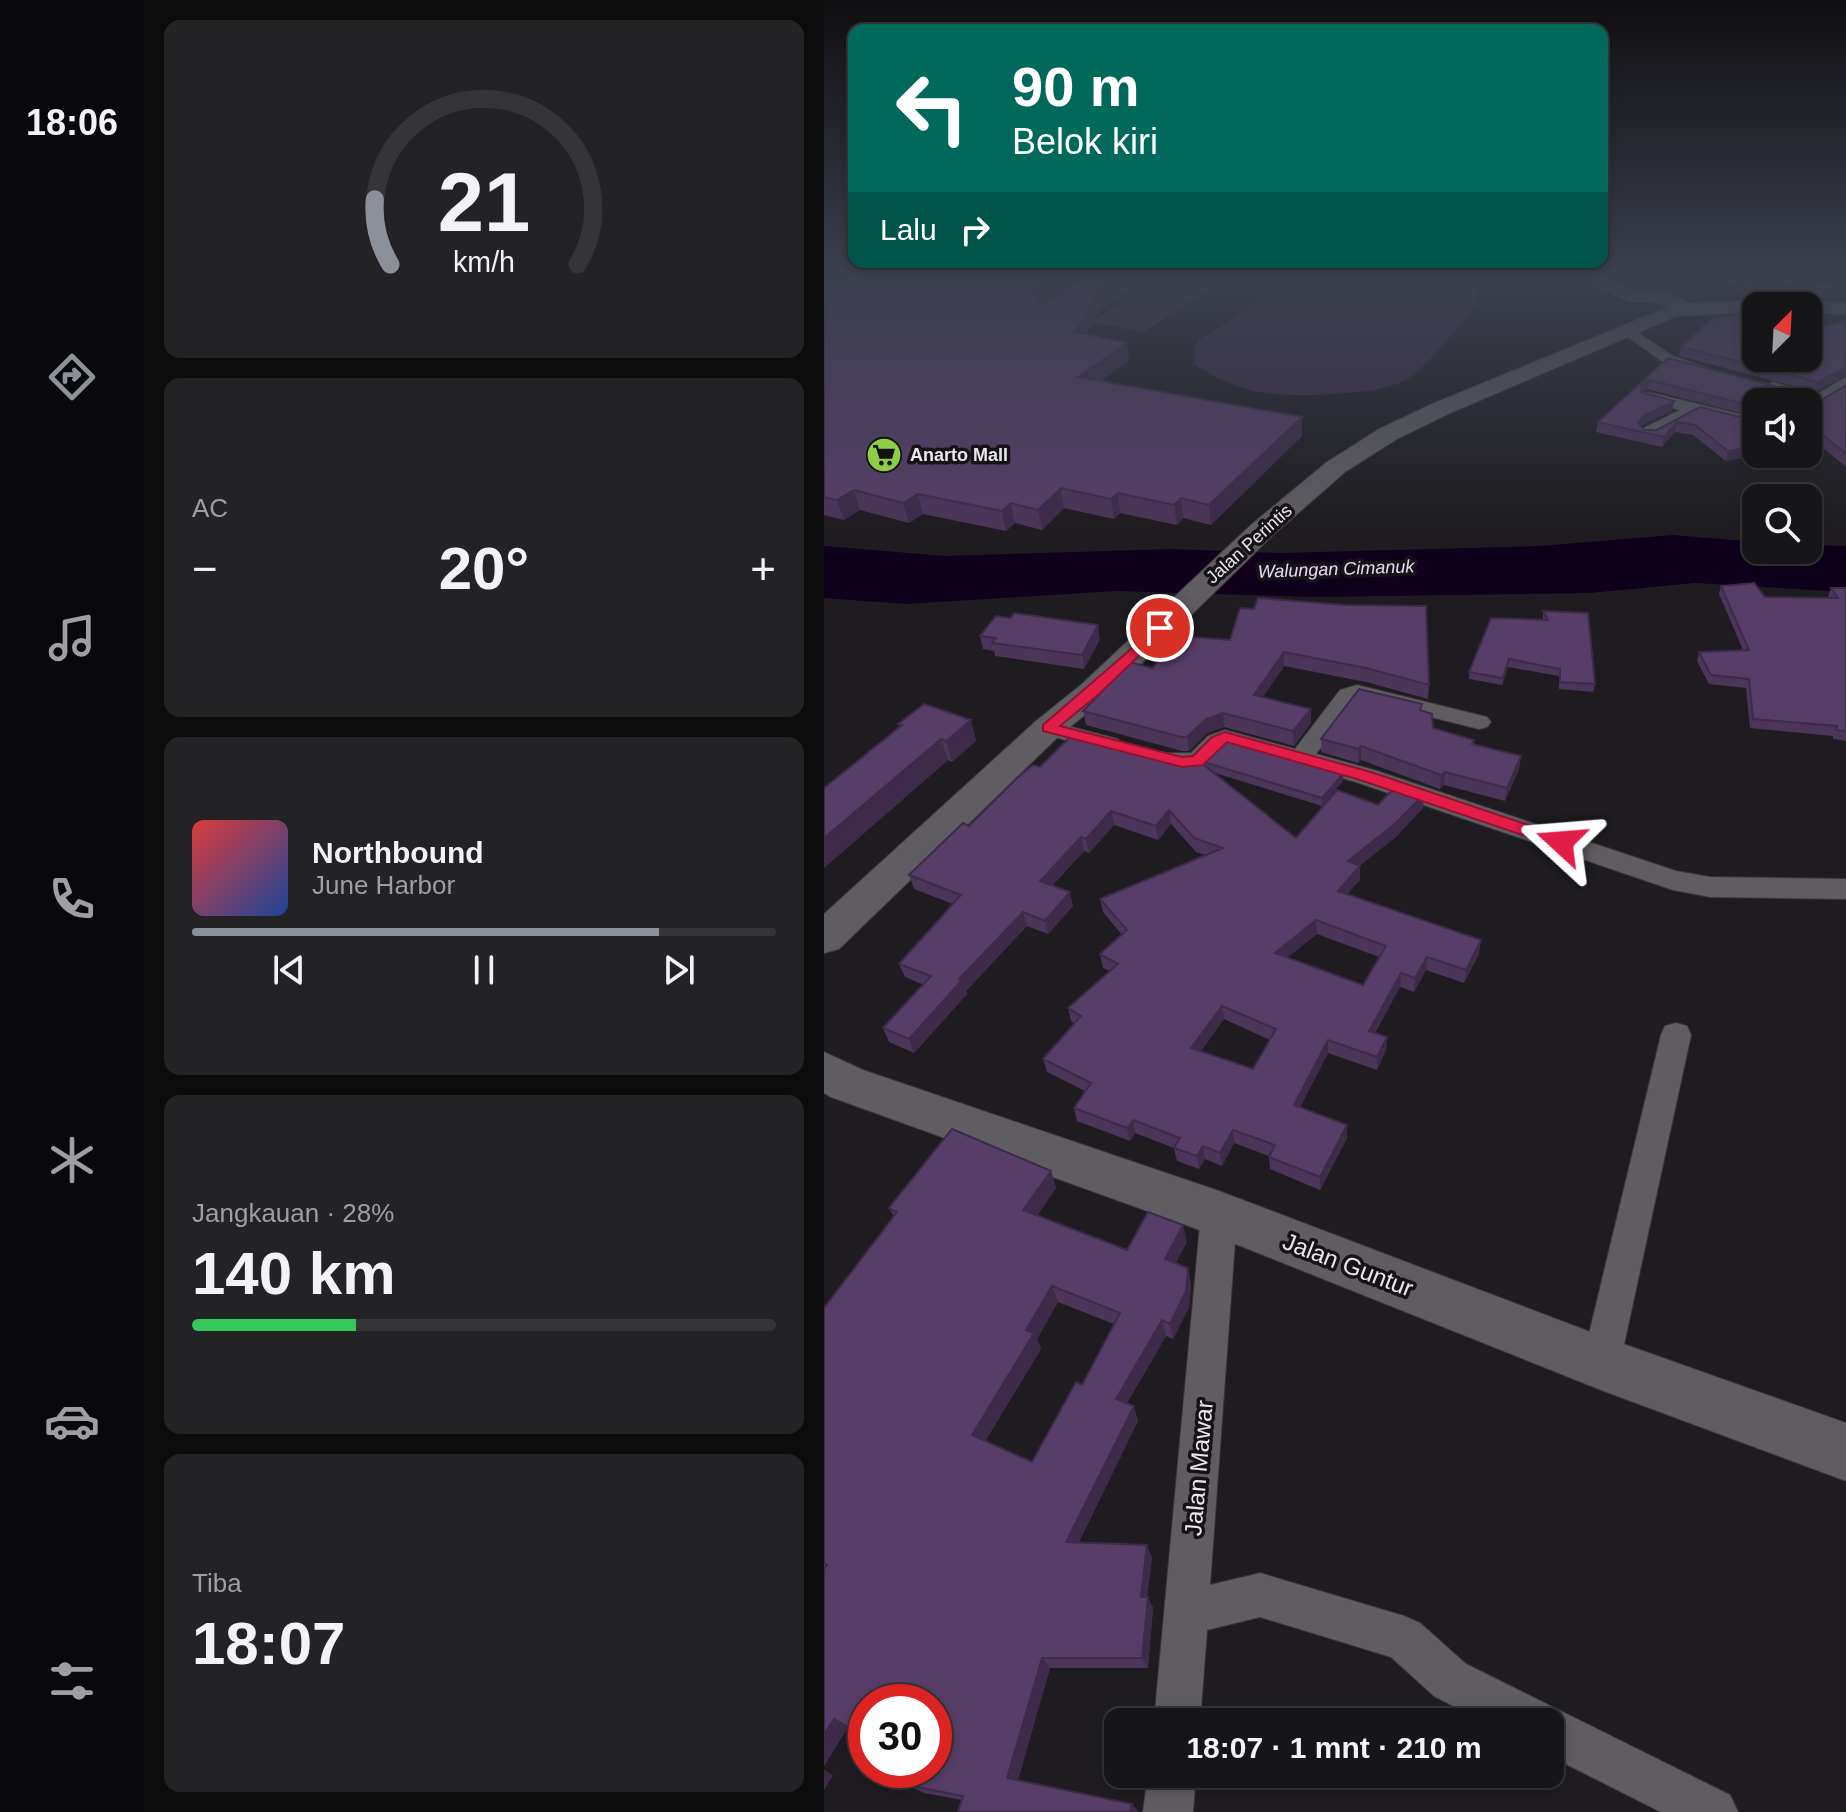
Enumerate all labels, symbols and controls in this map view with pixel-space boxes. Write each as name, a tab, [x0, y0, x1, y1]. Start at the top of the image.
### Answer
text: 90 m	[1012, 55, 1140, 118]
icon: left	[880, 56, 984, 160]
text: 18:06	[26, 102, 118, 143]
text: Belok kiri	[1012, 121, 1158, 162]
text: 21	[438, 156, 530, 249]
icon: right	[953, 208, 997, 252]
text: Lalu	[880, 213, 937, 246]
text: km/h	[453, 246, 515, 278]
north arrow	[1742, 292, 1822, 372]
map controls	[1742, 292, 1822, 564]
icon: directions	[44, 349, 100, 405]
button: sound	[1742, 388, 1822, 468]
supermarket icon: Anarto Mall	[865, 436, 903, 474]
place label: Anarto Mall	[910, 445, 1008, 465]
button: search	[1742, 484, 1822, 564]
text: AC	[192, 493, 228, 523]
street label: Jalan Perintis	[1202, 500, 1296, 588]
text: 20°	[439, 535, 529, 602]
text: −	[192, 544, 218, 593]
text: +	[750, 544, 776, 593]
water label: Walungan Cimanuk	[1257, 556, 1416, 582]
pin	[1126, 594, 1194, 662]
icon: arrive	[1138, 606, 1182, 650]
icon: music	[44, 610, 100, 666]
position arrow	[1519, 800, 1603, 884]
text: Northbound	[312, 836, 484, 869]
text: June Harbor	[312, 870, 455, 900]
icon: phone	[44, 871, 100, 927]
icon: previous	[267, 948, 311, 992]
icon: pause	[462, 948, 506, 992]
icon: next	[657, 948, 701, 992]
icon: climate	[44, 1132, 100, 1188]
text: Jangkauan · 28%	[192, 1198, 394, 1228]
street label: Jalan Guntur	[1279, 1227, 1417, 1302]
text: 140 km	[192, 1240, 396, 1307]
icon: car	[44, 1393, 100, 1449]
street label: Jalan Mawar	[1179, 1399, 1218, 1537]
text: Tiba	[192, 1568, 242, 1598]
text: 18:07	[192, 1610, 345, 1677]
icon: filters	[44, 1653, 100, 1709]
speed limit sign: 30	[848, 1684, 952, 1788]
text: 18:07 · 1 mnt · 210 m	[1186, 1731, 1482, 1764]

